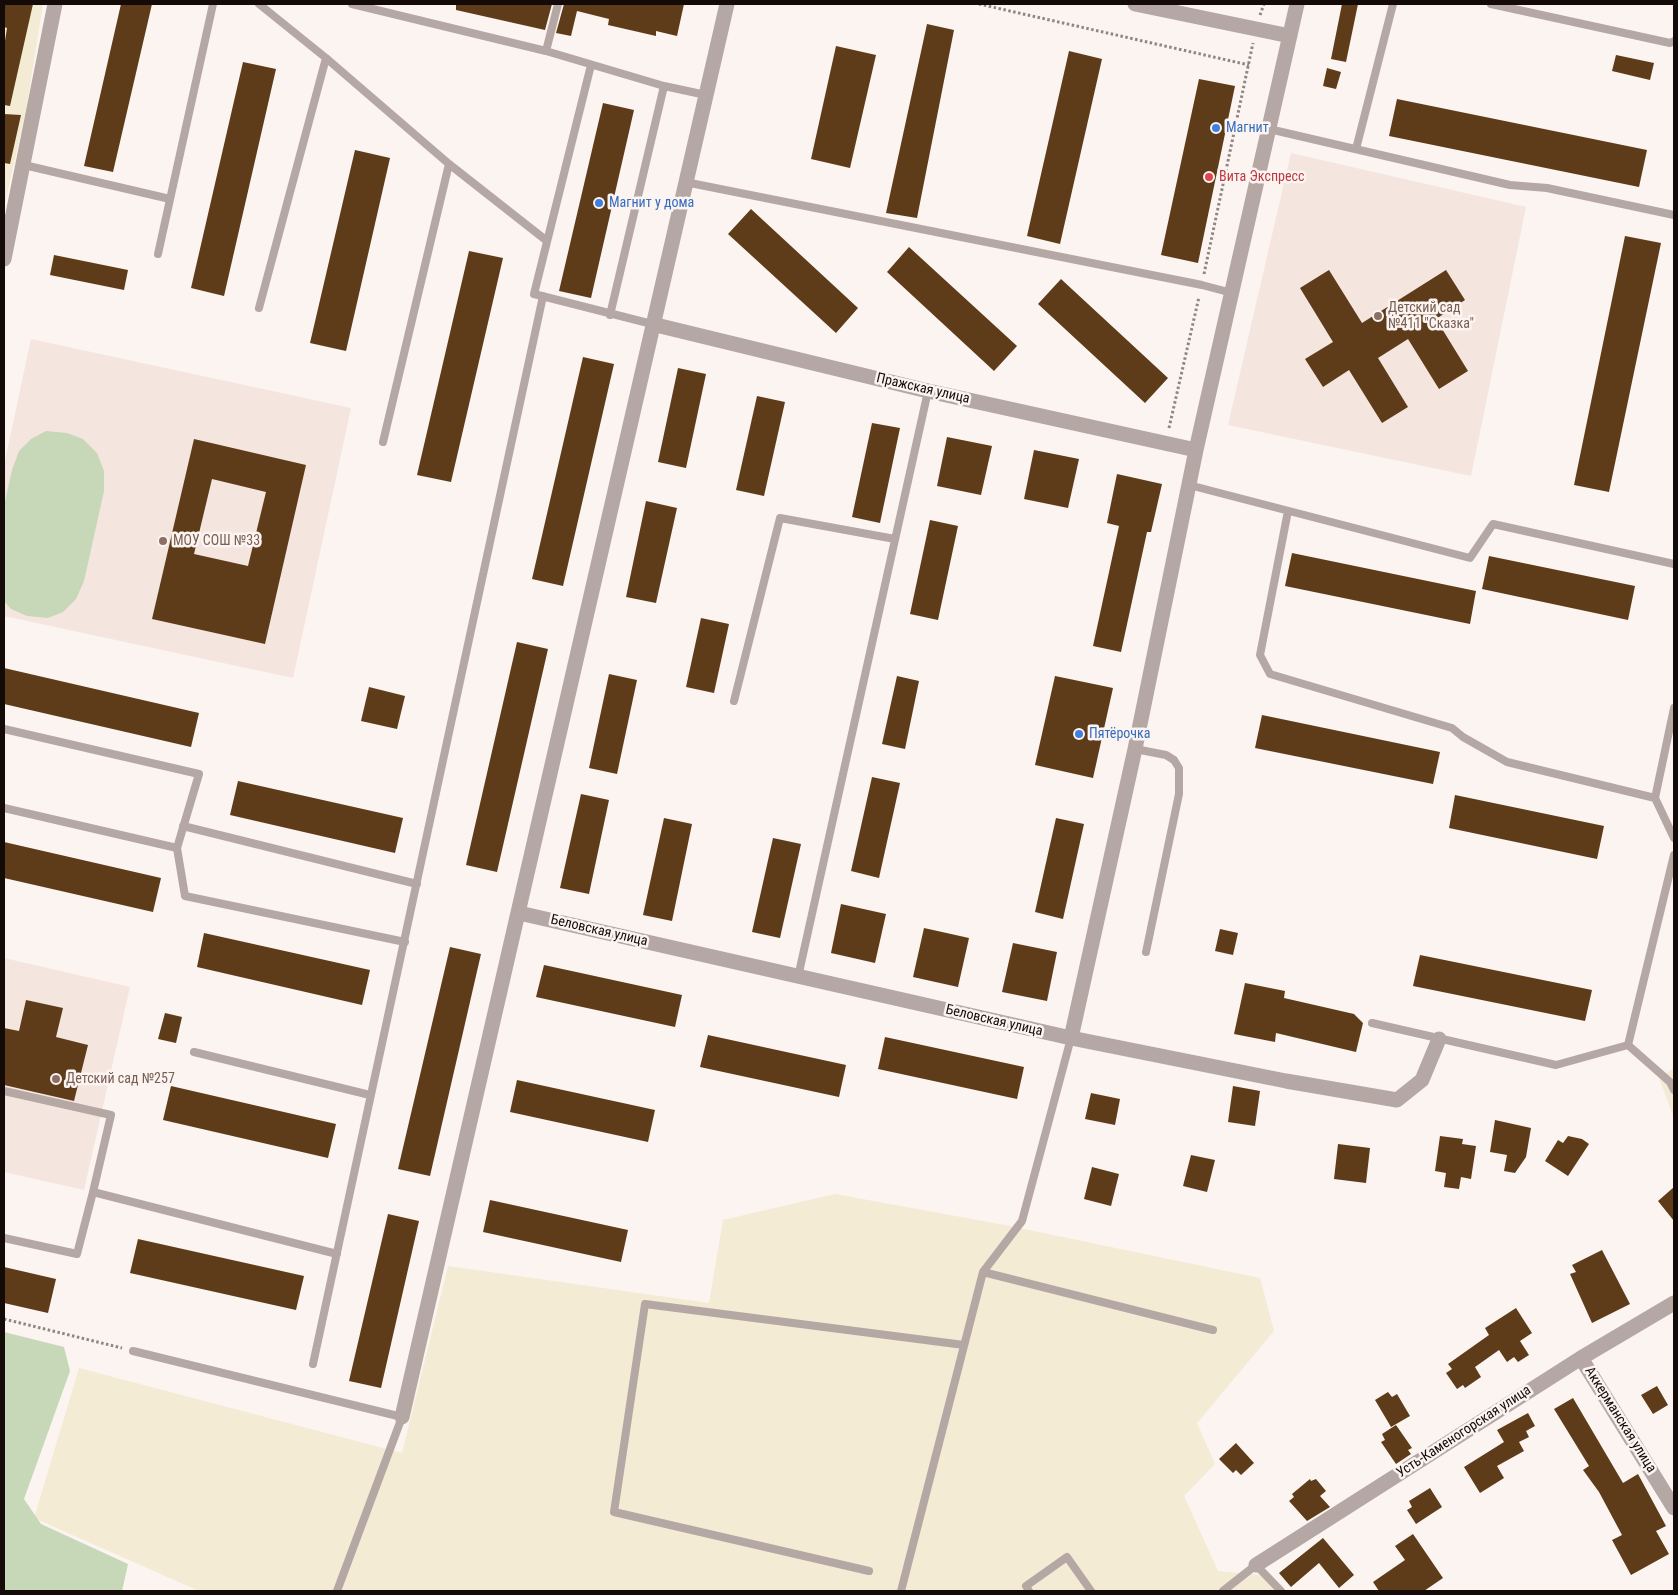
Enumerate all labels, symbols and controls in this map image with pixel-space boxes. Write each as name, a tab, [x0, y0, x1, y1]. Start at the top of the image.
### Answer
place label: Магнит	[1226, 120, 1269, 136]
marker: Магнит	[1210, 122, 1222, 134]
place label: Вита Экспресс	[1219, 169, 1304, 185]
marker: Вита Экспресс	[1203, 171, 1215, 183]
place label: Магнит у дома	[609, 195, 694, 211]
marker: Магнит у дома	[593, 197, 605, 209]
place label: Детский сад №411 "Сказка"	[1388, 300, 1474, 332]
marker: Детский сад №411 "Сказка"	[1372, 310, 1384, 322]
street label: Пражская улица	[875, 370, 971, 408]
place label: МОУ СОШ №33	[173, 533, 260, 549]
marker: МОУ СОШ №33	[157, 535, 169, 547]
place label: Пятёрочка	[1089, 726, 1150, 742]
marker: Пятёрочка	[1073, 728, 1085, 740]
street label: Беловская улица	[549, 912, 649, 950]
street label: Беловская улица	[944, 1002, 1044, 1040]
place label: Детский сад №257	[66, 1071, 175, 1087]
marker: Детский сад №257	[50, 1073, 62, 1085]
street label: Аккерманская улица	[1581, 1364, 1659, 1476]
street label: Усть-Каменогорская улица	[1394, 1382, 1534, 1482]

